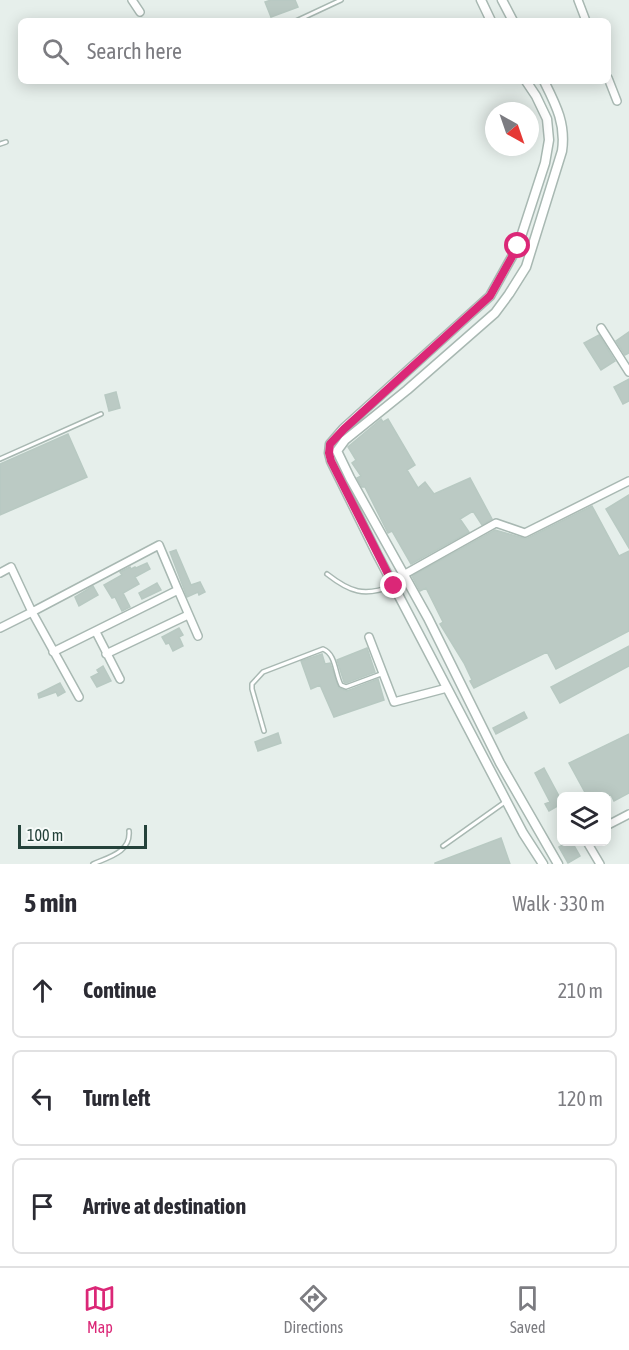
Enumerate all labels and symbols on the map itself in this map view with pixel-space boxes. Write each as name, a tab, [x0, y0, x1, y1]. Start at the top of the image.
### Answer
north arrow	[485, 102, 539, 156]
route start	[504, 232, 530, 258]
route end	[380, 572, 406, 598]
scale bar	[18, 822, 147, 850]

